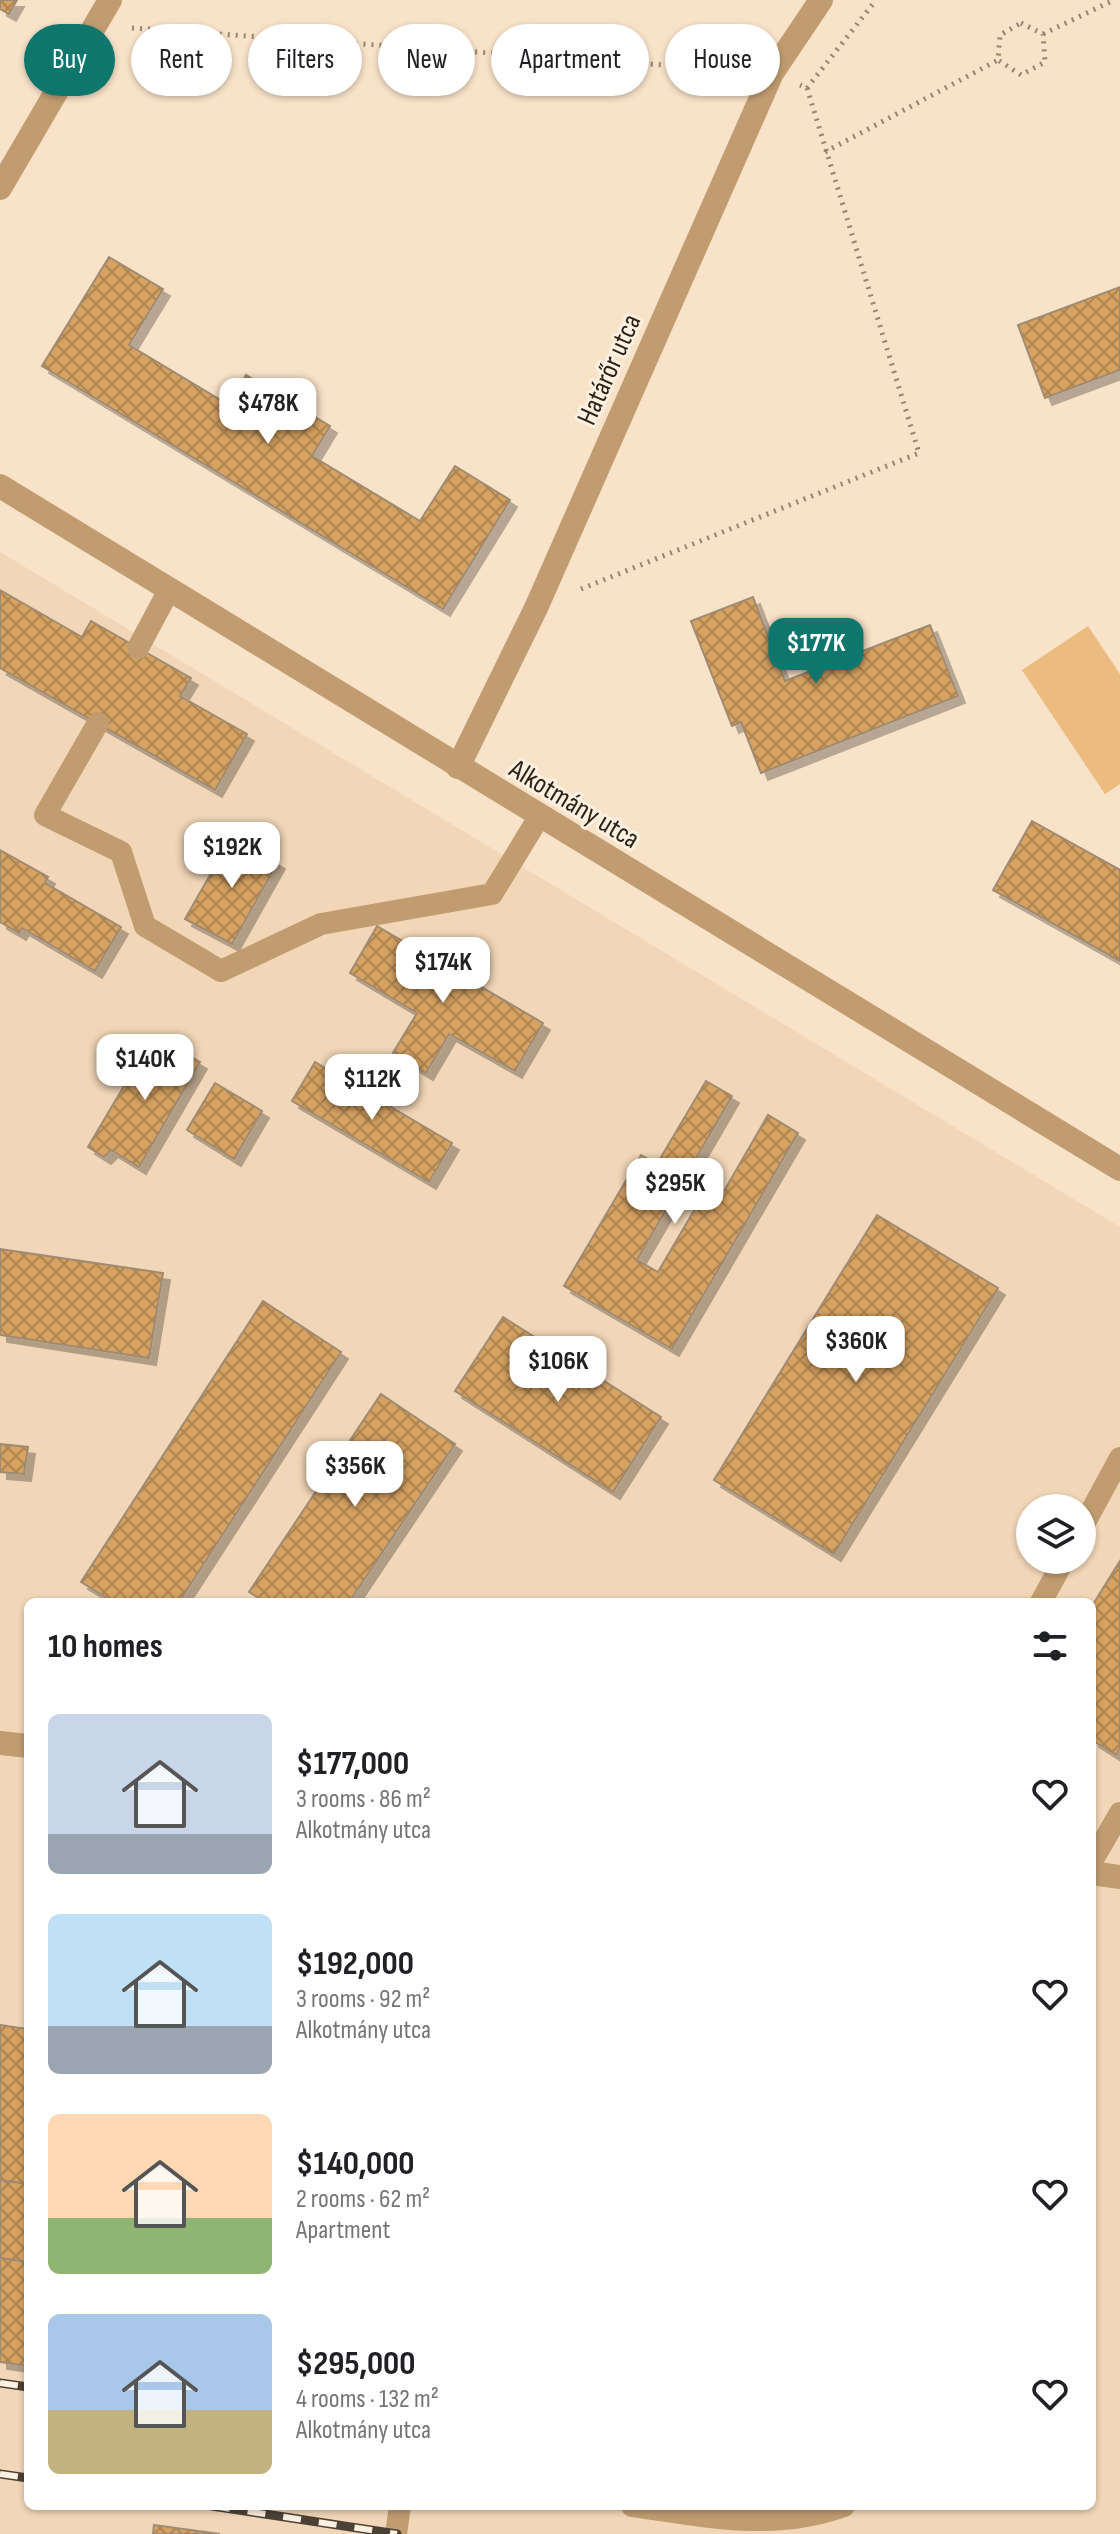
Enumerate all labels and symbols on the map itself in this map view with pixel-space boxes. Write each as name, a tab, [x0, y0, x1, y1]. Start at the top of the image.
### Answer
street label: Határőr utca	[570, 309, 648, 430]
pin: $478K	[212, 378, 324, 446]
pin: $177K	[760, 618, 872, 686]
street label: Alkotmány utca	[502, 752, 645, 856]
pin: $192K	[176, 822, 288, 890]
pin: $174K	[387, 937, 499, 1005]
pin: $140K	[89, 1034, 201, 1102]
pin: $112K	[316, 1054, 428, 1122]
pin: $295K	[619, 1158, 731, 1226]
pin: $360K	[800, 1316, 912, 1384]
pin: $106K	[502, 1336, 614, 1404]
pin: $356K	[299, 1441, 411, 1509]

